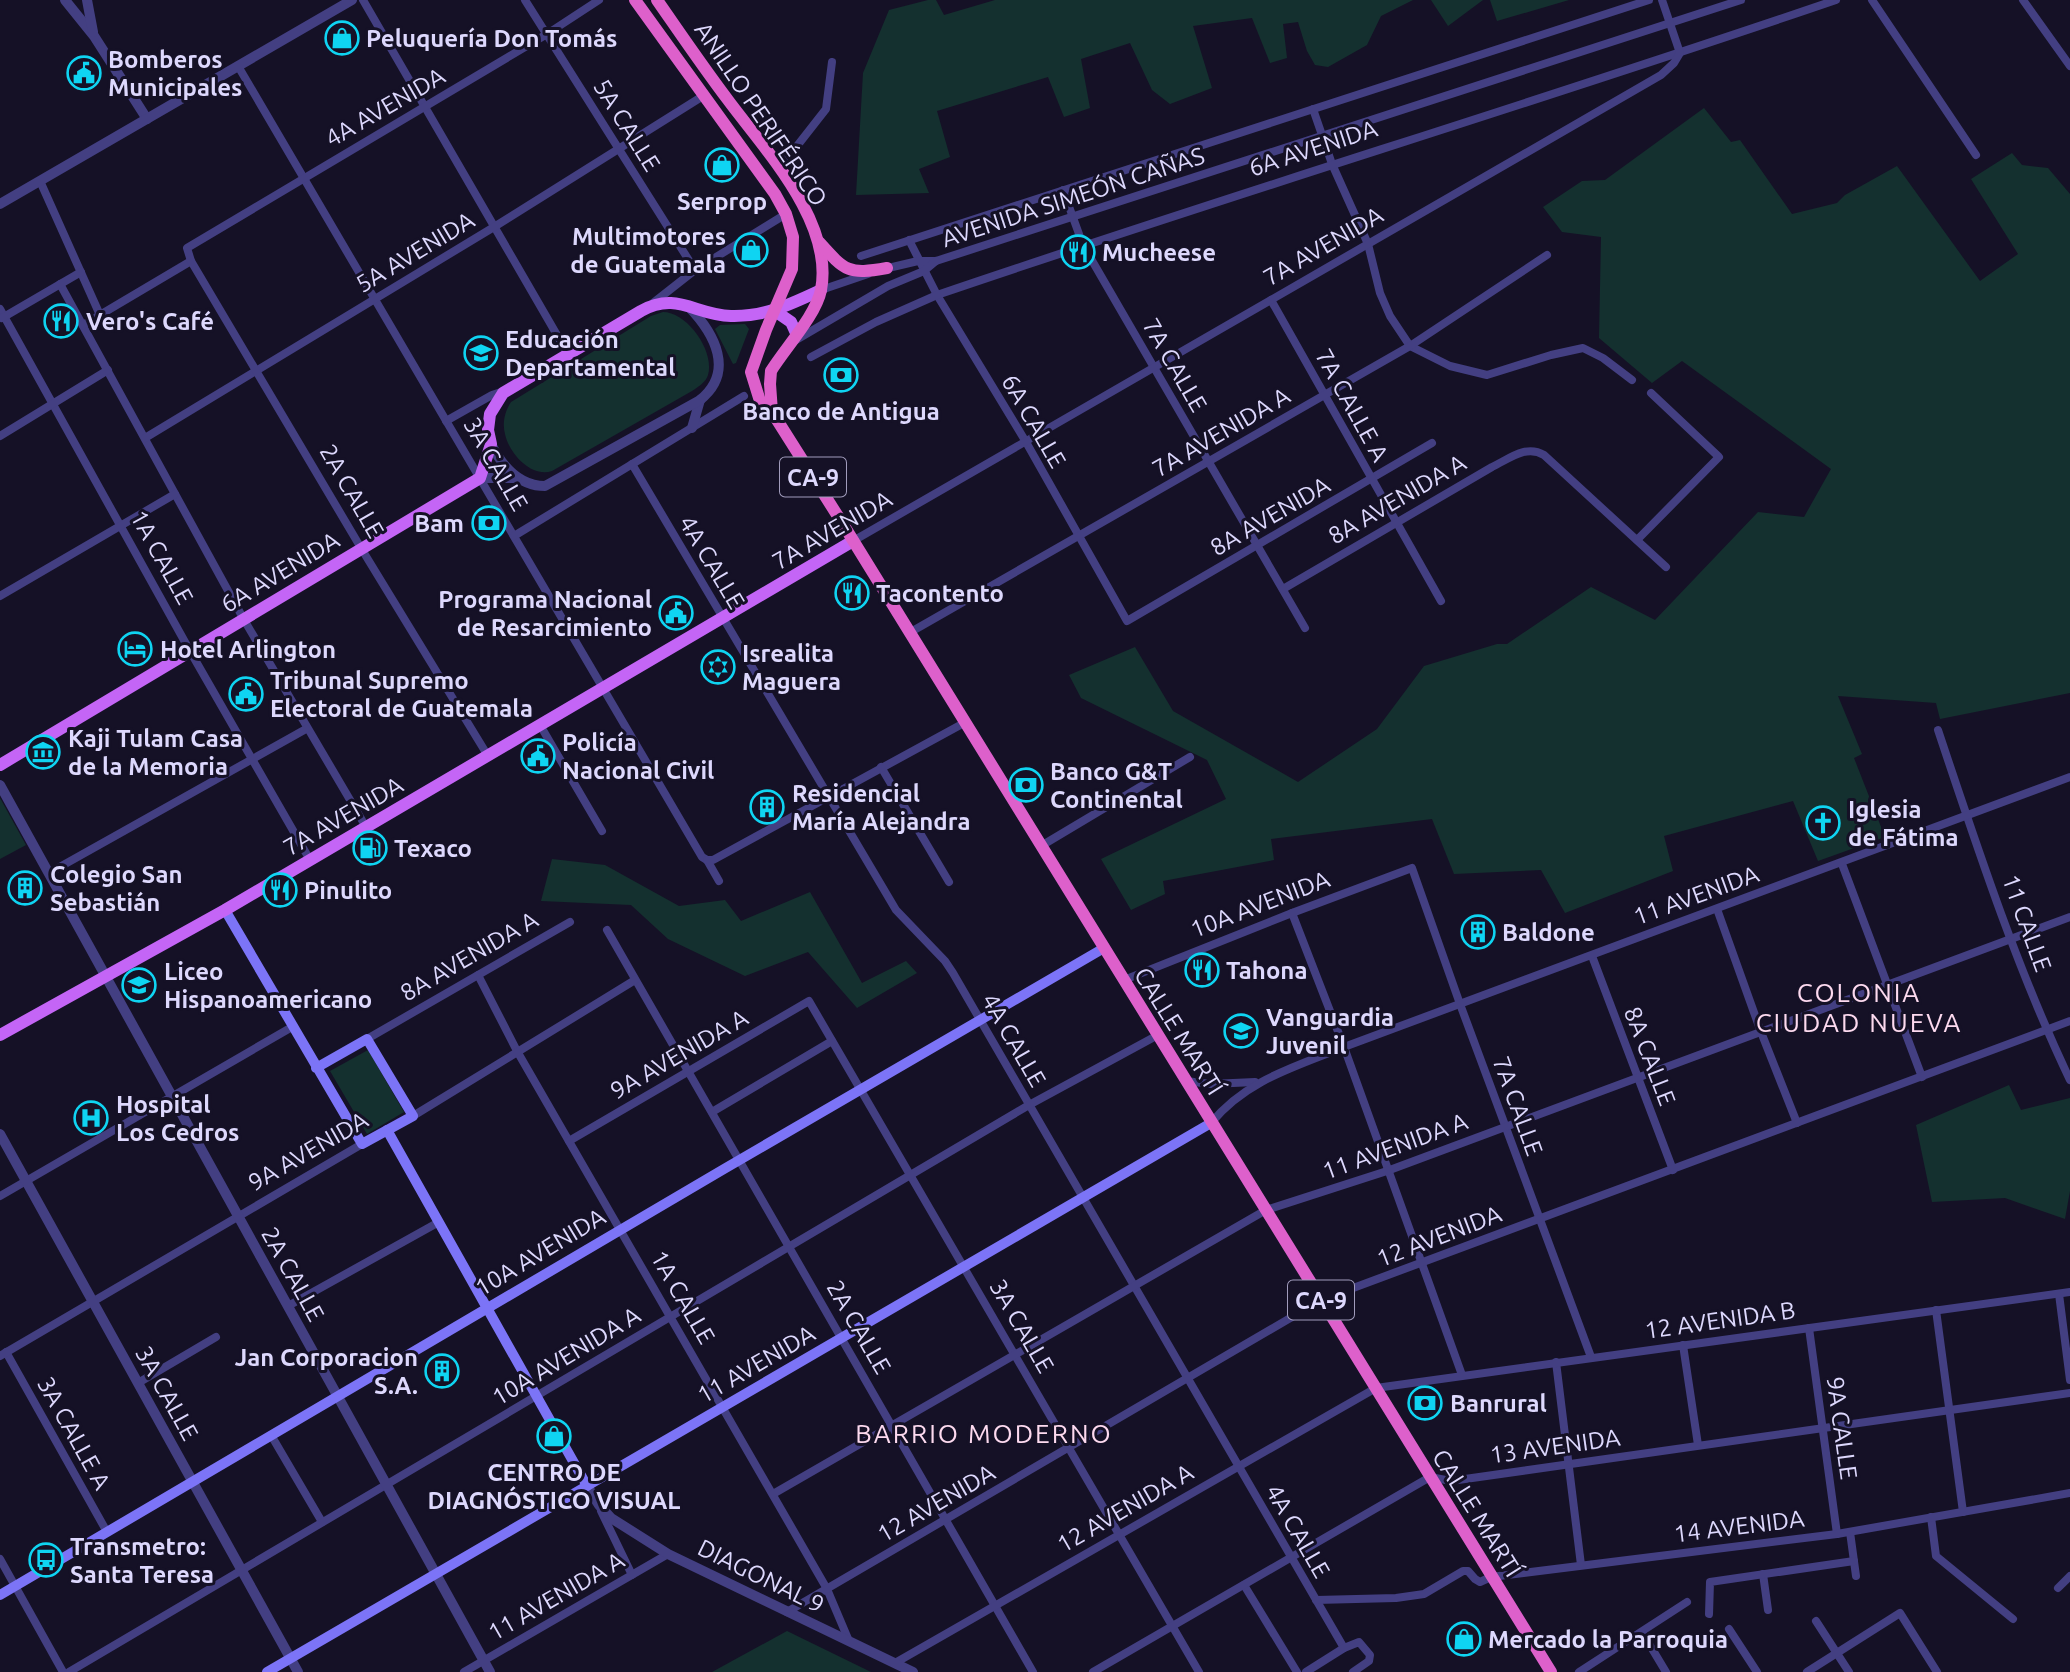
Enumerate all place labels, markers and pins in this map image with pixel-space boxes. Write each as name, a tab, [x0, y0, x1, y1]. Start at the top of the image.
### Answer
shop icon: Peluquería Don Tomás	[323, 19, 361, 57]
place label: Peluquería Don Tomás	[366, 25, 617, 52]
place label: Bomberos Municipales	[108, 46, 242, 101]
public building icon: Bomberos Municipales	[65, 54, 103, 92]
shop icon: Serprop	[703, 146, 741, 184]
place label: Serprop	[677, 188, 767, 215]
place label: Multimotores de Guatemala	[570, 223, 726, 278]
shop icon: Multimotores de Guatemala	[732, 231, 770, 269]
restaurant icon: Mucheese	[1059, 233, 1097, 271]
place label: Mucheese	[1102, 239, 1216, 266]
restaurant icon: Vero's Café	[42, 302, 80, 340]
place label: Vero's Café	[86, 308, 214, 335]
place label: Educación Departamental	[505, 326, 675, 381]
school or university icon: Educación Departamental	[462, 334, 500, 372]
bank icon: Banco de Antigua	[822, 356, 860, 394]
place label: Banco de Antigua	[742, 398, 940, 425]
bank icon: Bam	[470, 504, 508, 542]
place label: Bam	[414, 510, 464, 537]
restaurant icon: Tacontento	[833, 574, 871, 612]
place label: Tacontento	[876, 580, 1004, 607]
place label: Programa Nacional de Resarcimiento	[438, 586, 652, 641]
public building icon: Programa Nacional de Resarcimiento	[657, 594, 695, 632]
hotel icon: Hotel Arlington	[116, 630, 154, 668]
place label: Hotel Arlington	[160, 636, 336, 663]
place label: Isrealita Maguera	[742, 640, 841, 695]
synagogue icon: Isrealita Maguera	[699, 648, 737, 686]
place label: Tribunal Supremo Electoral de Guatemala	[270, 667, 533, 722]
public building icon: Tribunal Supremo Electoral de Guatemala	[227, 675, 265, 713]
place label: Kaji Tulam Casa de la Memoria	[68, 725, 243, 780]
place label: Policía Nacional Civil	[562, 729, 714, 784]
museum icon: Kaji Tulam Casa de la Memoria	[24, 733, 62, 771]
public building icon: Policía Nacional Civil	[519, 737, 557, 775]
place label: Banco G&T Continental	[1050, 758, 1183, 813]
bank icon: Banco G&T Continental	[1007, 766, 1045, 804]
place label: Residencial María Alejandra	[792, 780, 970, 835]
building icon: Residencial María Alejandra	[748, 788, 786, 826]
place label: Iglesia de Fátima	[1848, 796, 1958, 851]
church icon: Iglesia de Fátima	[1804, 804, 1842, 842]
fuel station icon: Texaco	[351, 829, 389, 867]
place label: Texaco	[394, 835, 472, 862]
place label: Colegio San Sebastián	[50, 861, 183, 916]
building icon: Colegio San Sebastián	[6, 869, 44, 907]
restaurant icon: Pinulito	[261, 871, 299, 909]
place label: Pinulito	[304, 877, 392, 904]
building icon: Baldone	[1459, 913, 1497, 951]
place label: Baldone	[1502, 919, 1595, 946]
restaurant icon: Tahona	[1183, 951, 1221, 989]
place label: Tahona	[1226, 957, 1307, 984]
place label: Liceo Hispanoamericano	[164, 958, 372, 1013]
school or university icon: Liceo Hispanoamericano	[120, 966, 158, 1004]
place label: Vanguardia Juvenil	[1266, 1004, 1394, 1059]
school or university icon: Vanguardia Juvenil	[1222, 1012, 1260, 1050]
place label: Hospital Los Cedros	[116, 1091, 239, 1146]
hospital icon: Hospital Los Cedros	[72, 1099, 110, 1137]
place label: Jan Corporacion S.A.	[235, 1344, 418, 1399]
building icon: Jan Corporacion S.A.	[423, 1352, 461, 1390]
bank icon: Banrural	[1406, 1384, 1444, 1422]
place label: Banrural	[1450, 1390, 1547, 1417]
shop icon: CENTRO DE DIAGNÓSTICO VISUAL	[535, 1417, 573, 1455]
place label: CENTRO DE DIAGNÓSTICO VISUAL	[428, 1459, 680, 1514]
place label: Transmetro: Santa Teresa	[70, 1533, 214, 1588]
bus stop icon: Transmetro: Santa Teresa	[27, 1541, 65, 1579]
shop icon: Mercado la Parroquia	[1445, 1620, 1483, 1658]
place label: Mercado la Parroquia	[1488, 1626, 1728, 1653]

